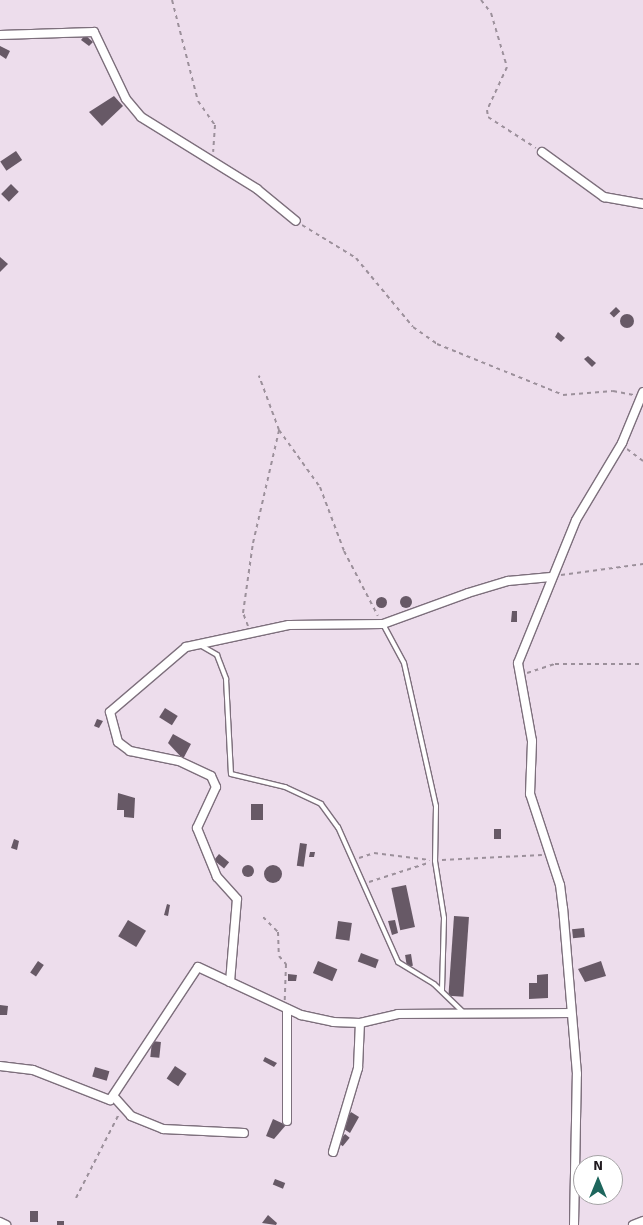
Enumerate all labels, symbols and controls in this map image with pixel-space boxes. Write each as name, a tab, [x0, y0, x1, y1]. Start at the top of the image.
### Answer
north arrow	[573, 1155, 623, 1205]
text: N	[593, 1157, 603, 1174]

